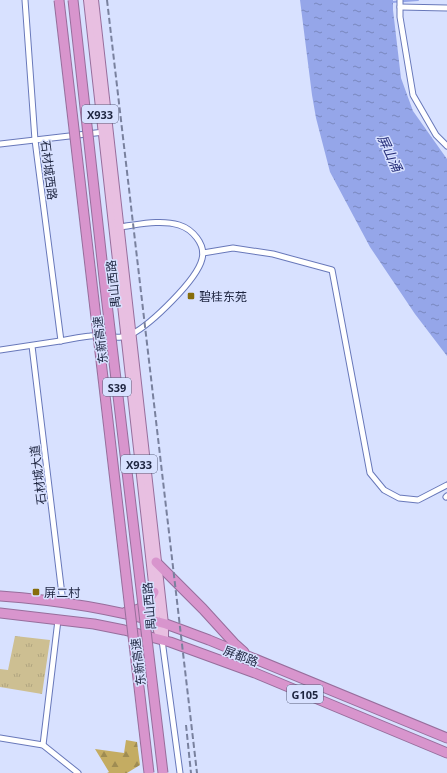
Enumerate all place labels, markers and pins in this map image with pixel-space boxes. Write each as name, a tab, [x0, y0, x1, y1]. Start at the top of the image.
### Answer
place label: 碧桂东苑	[199, 288, 247, 305]
marker: 碧桂东苑	[186, 291, 196, 301]
place label: 屏二村	[44, 584, 81, 601]
marker: 屏二村	[31, 587, 41, 597]

